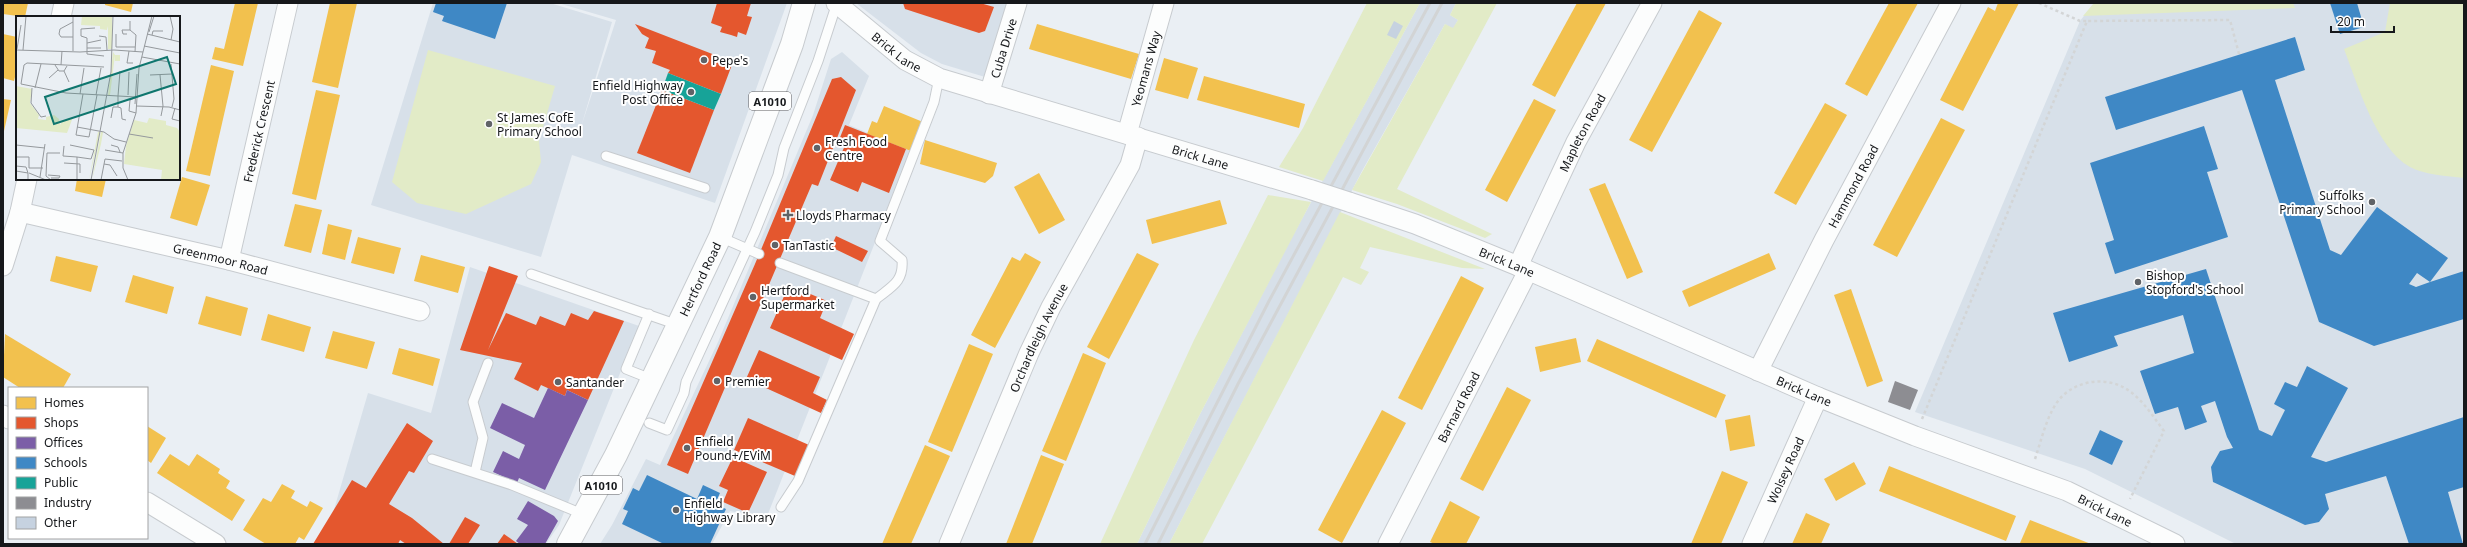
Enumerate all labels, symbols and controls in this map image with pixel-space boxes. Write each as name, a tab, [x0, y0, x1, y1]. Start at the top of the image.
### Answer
scale bar	[2331, 8, 2394, 34]
text: 20 m	[2337, 13, 2365, 30]
inset map	[16, 16, 180, 180]
street label: Cuba Drive	[986, 16, 1020, 80]
street label: Brick Lane	[868, 28, 925, 76]
street label: Yeomans Way	[1127, 28, 1165, 109]
place label: Pepe's	[712, 52, 748, 69]
marker: Pepe's	[699, 55, 709, 65]
place label: Enfield Highway Post Office	[592, 77, 684, 108]
street label: Frederick Crescent	[239, 78, 279, 184]
marker: Enfield Highway Post Office	[686, 87, 696, 97]
street label: Mapleton Road	[1555, 90, 1609, 174]
road number: A1010	[749, 92, 791, 110]
place label: St James CofE Primary School	[497, 109, 582, 140]
marker: St James CofE Primary School	[484, 119, 494, 129]
place label: Fresh Food Centre	[825, 133, 887, 164]
street label: Brick Lane	[1170, 140, 1231, 173]
street label: Hammond Road	[1824, 141, 1882, 231]
marker: Fresh Food Centre	[812, 143, 822, 153]
place label: Suffolks Primary School	[2279, 187, 2364, 218]
marker: Suffolks Primary School	[2367, 197, 2377, 207]
place label: Lloyds Pharmacy	[796, 207, 892, 224]
marker: Lloyds Pharmacy	[783, 210, 793, 220]
place label: TanTastic	[783, 237, 834, 254]
street label: Greenmoor Road	[172, 239, 270, 279]
street label: Hertford Road	[675, 239, 725, 319]
marker: TanTastic	[770, 240, 780, 250]
street label: Brick Lane	[1477, 243, 1538, 281]
place label: Bishop Stopford's School	[2146, 267, 2244, 298]
marker: Bishop Stopford's School	[2133, 277, 2143, 287]
street label: Orchardleigh Avenue	[1005, 279, 1071, 395]
place label: Hertford Supermarket	[761, 282, 835, 313]
marker: Hertford Supermarket	[748, 292, 758, 302]
street label: Barnard Road	[1433, 368, 1484, 445]
street label: Brick Lane	[1774, 371, 1834, 410]
place label: Premier	[725, 373, 770, 390]
place label: Santander	[566, 374, 624, 391]
marker: Premier	[712, 376, 722, 386]
marker: Santander	[553, 377, 563, 387]
legend	[8, 387, 148, 539]
text: Homes	[44, 394, 84, 411]
text: Shops	[44, 414, 79, 431]
place label: Enfield Pound+/EViM	[695, 433, 771, 464]
text: Offices	[44, 434, 83, 451]
street label: Wolsey Road	[1763, 434, 1808, 506]
marker: Enfield Pound+/EViM	[682, 443, 692, 453]
text: Schools	[44, 454, 87, 471]
text: Public	[44, 474, 78, 491]
road number: A1010	[580, 476, 622, 494]
street label: Brick Lane	[2075, 489, 2135, 530]
text: Industry	[44, 494, 92, 511]
place label: Enfield Highway Library	[684, 495, 776, 526]
marker: Enfield Highway Library	[671, 505, 681, 515]
text: Other	[44, 514, 77, 531]

